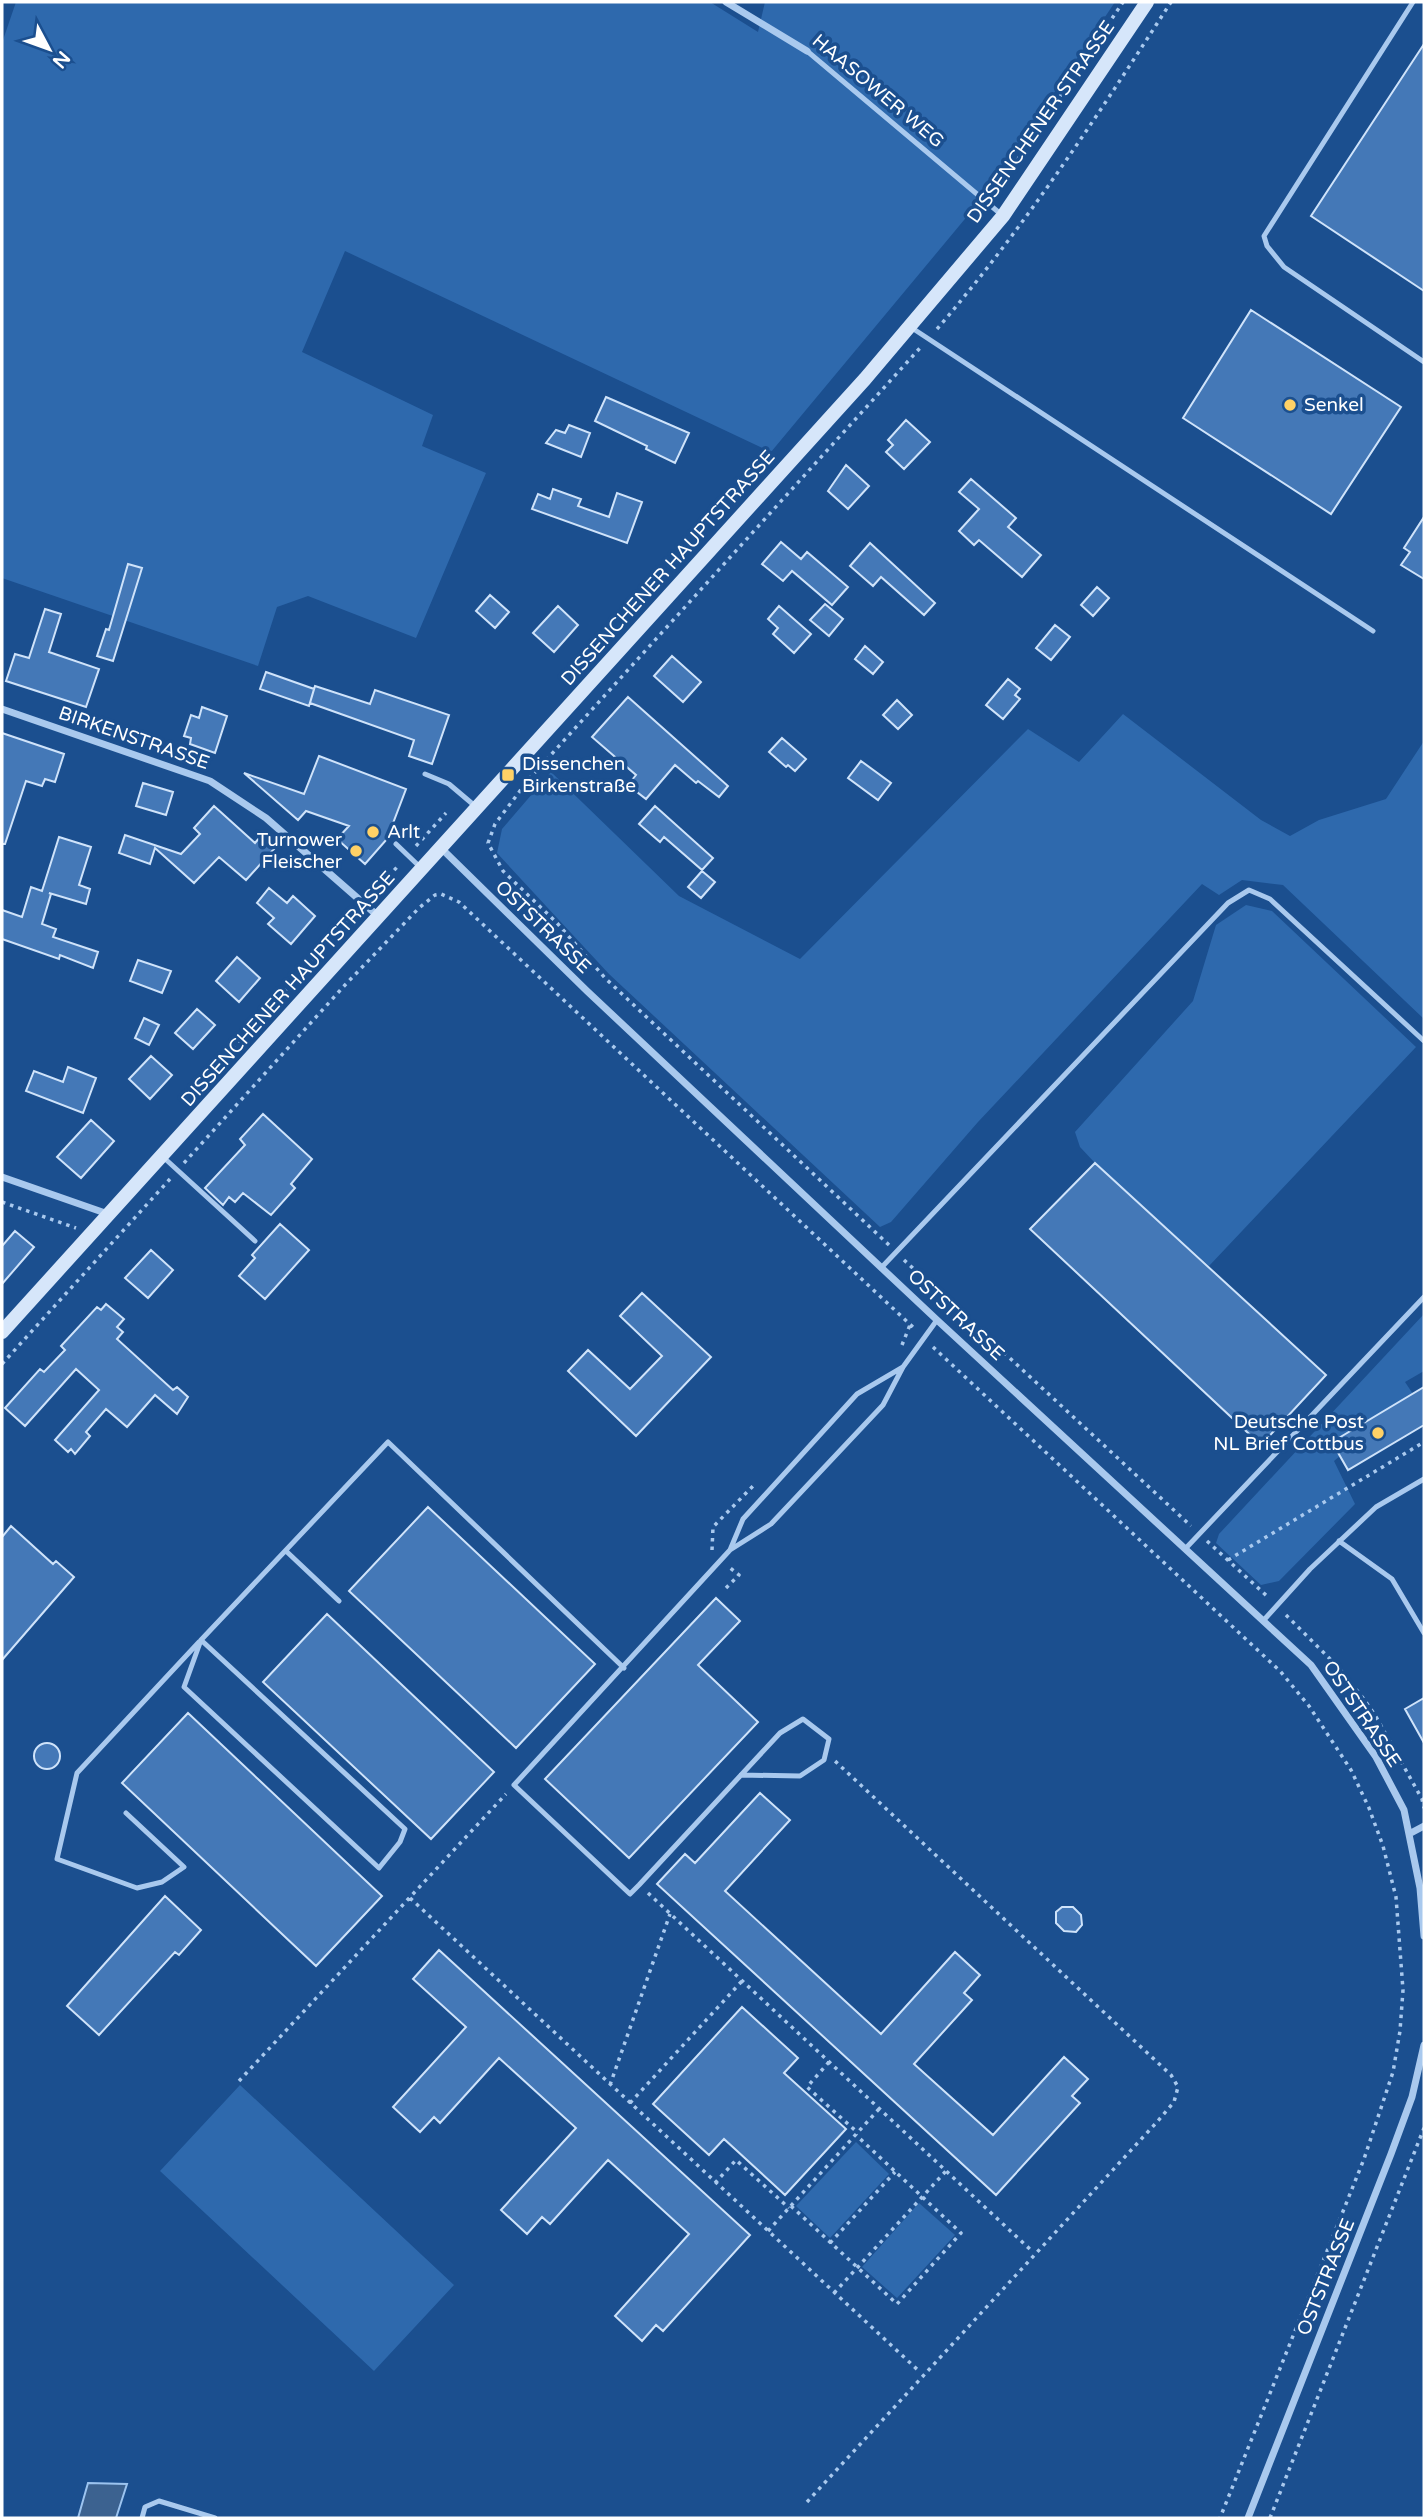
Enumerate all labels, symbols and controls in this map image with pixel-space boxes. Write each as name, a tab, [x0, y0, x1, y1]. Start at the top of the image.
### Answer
north arrow	[14, 14, 84, 84]
street label: DISSENCHENER STRASSE	[963, 17, 1119, 227]
street label: HAASOWER WEG	[808, 30, 948, 152]
text: N	[48, 47, 74, 72]
place label: Senkel	[1304, 394, 1364, 416]
marker: Senkel	[1282, 397, 1298, 413]
street label: DISSENCHENER HAUPTSTRASSE	[557, 446, 779, 690]
street label: BIRKENSTRASSE	[56, 702, 212, 774]
place label: Dissenchen Birkenstraße	[522, 753, 636, 797]
marker: Dissenchen Birkenstraße	[500, 767, 516, 783]
place label: Arlt	[387, 821, 420, 843]
marker: Arlt	[365, 824, 381, 840]
place label: Turnower Fleischer	[257, 829, 343, 873]
marker: Turnower Fleischer	[348, 843, 364, 859]
street label: DISSENCHENER HAUPTSTRASSE	[177, 867, 399, 1111]
street label: OSTSTRASSE	[491, 876, 595, 978]
street label: OSTSTRASSE	[903, 1265, 1009, 1365]
place label: Deutsche Post NL Brief Cottbus	[1213, 1411, 1364, 1455]
marker: Deutsche Post NL Brief Cottbus	[1370, 1425, 1386, 1441]
street label: OSTSTRASSE	[1318, 1657, 1406, 1771]
street label: OSTSTRASSE	[1293, 2215, 1359, 2339]

